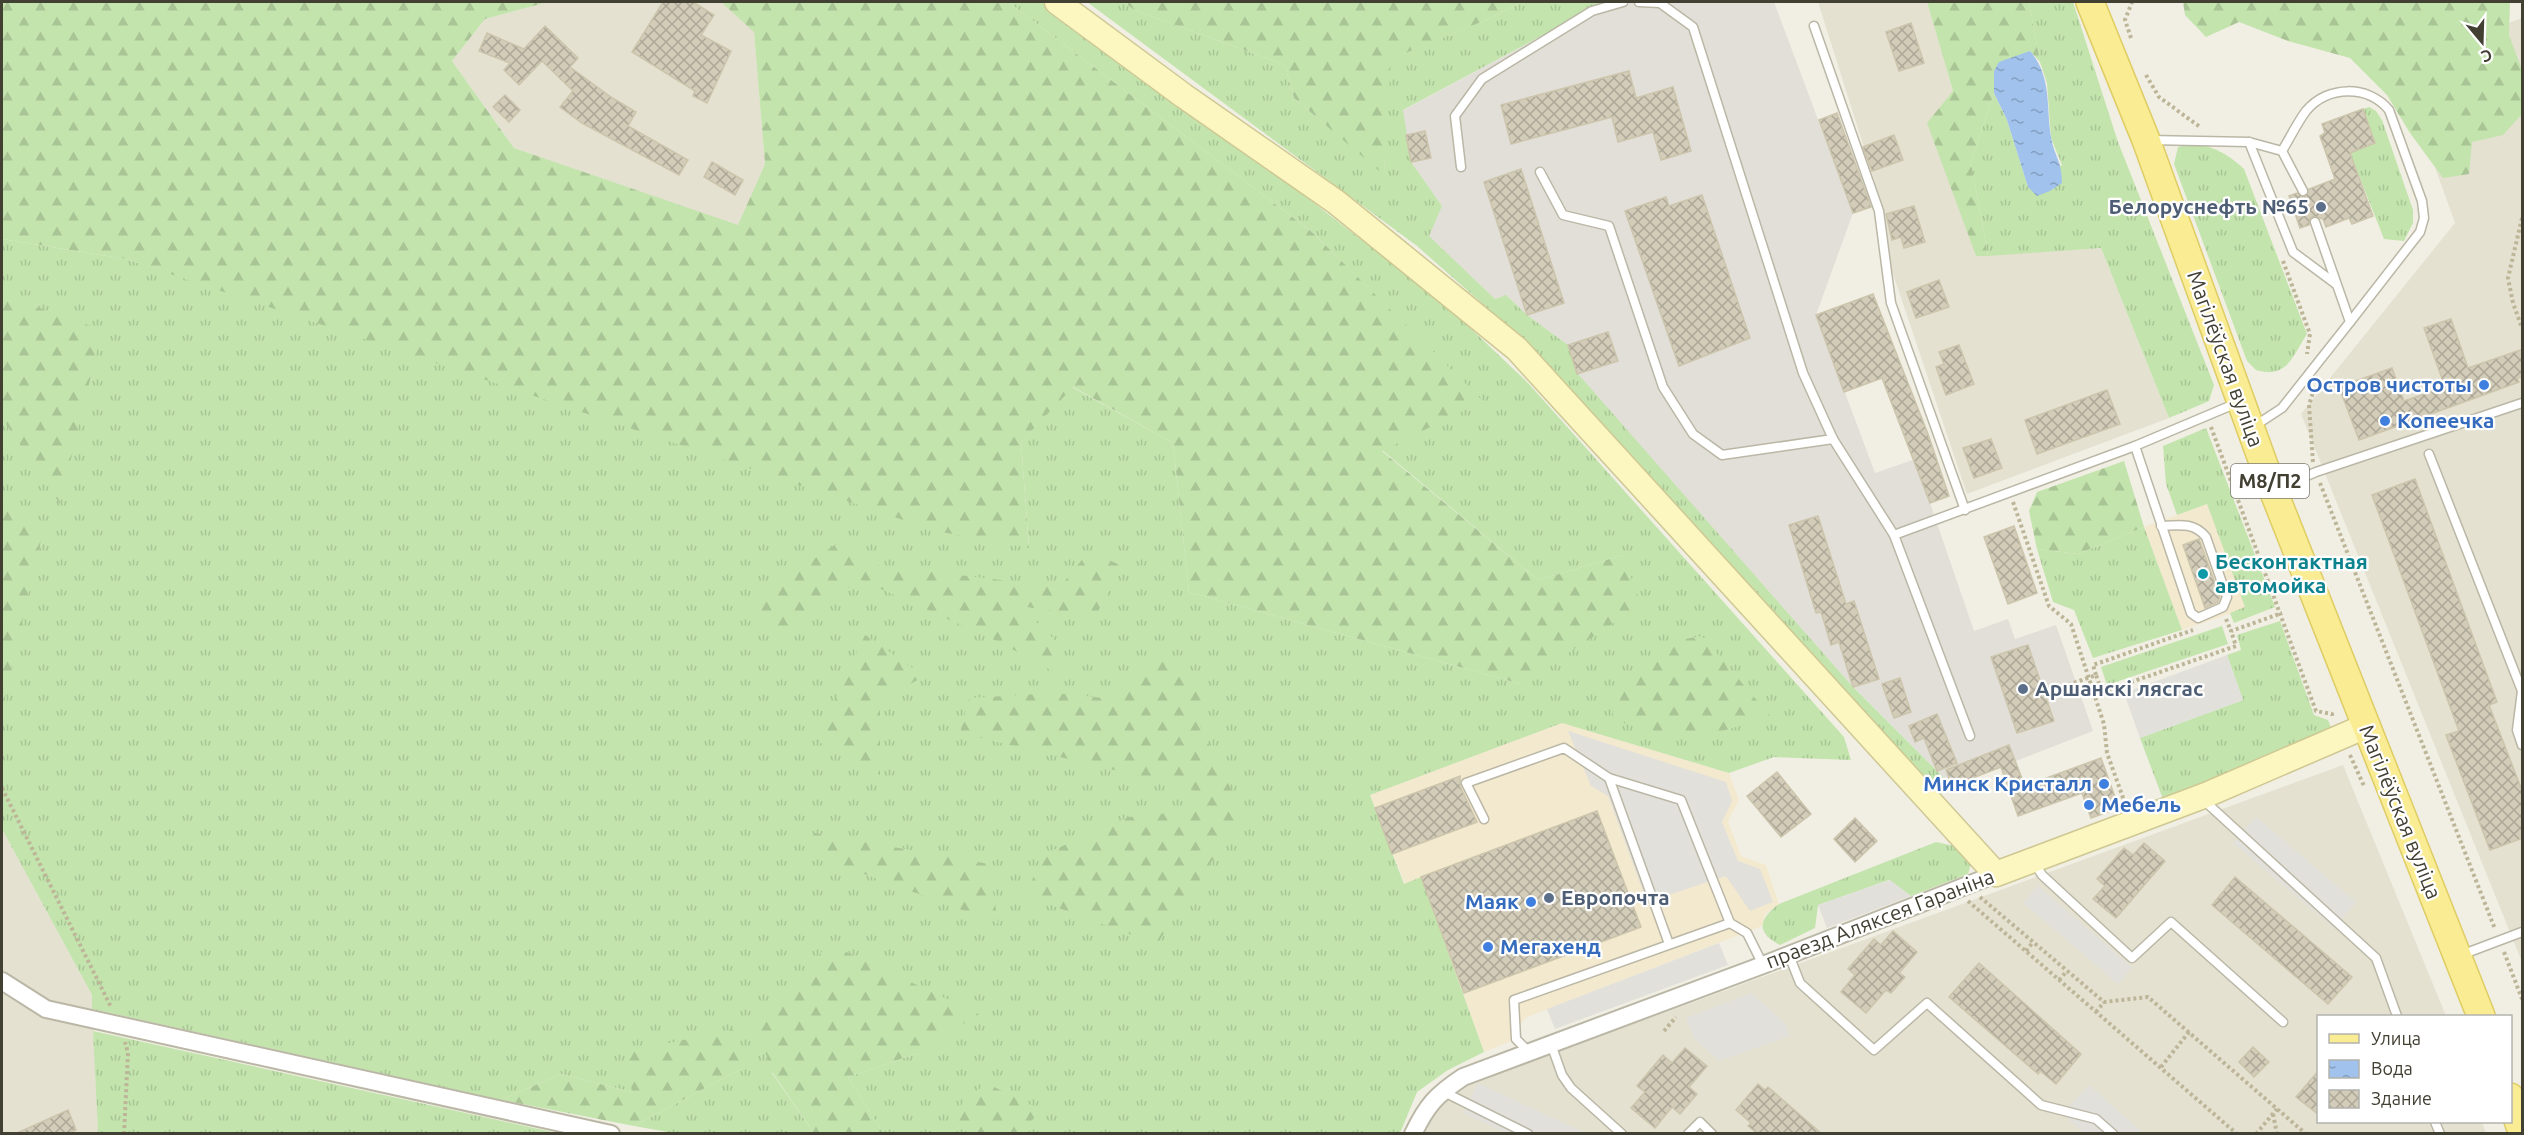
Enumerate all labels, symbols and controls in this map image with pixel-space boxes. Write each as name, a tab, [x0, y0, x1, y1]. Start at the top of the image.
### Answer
north arrow	[2452, 12, 2512, 72]
text: С	[2479, 46, 2495, 66]
place label: Белоруснефть №65	[2109, 194, 2309, 218]
marker: Белоруснефть №65	[2314, 200, 2328, 214]
street label: Магілёўская вуліца	[2183, 267, 2269, 450]
place label: Остров чистоты	[2306, 372, 2472, 396]
marker: Остров чистоты	[2477, 378, 2491, 392]
place label: Копеечка	[2397, 408, 2494, 432]
marker: Копеечка	[2378, 414, 2392, 428]
road number: М8/П2	[2231, 464, 2309, 498]
place label: Бесконтактная автомойка	[2215, 549, 2368, 597]
marker: Бесконтактная автомойка	[2196, 567, 2210, 581]
place label: Аршанскі лясгас	[2035, 676, 2203, 700]
marker: Аршанскі лясгас	[2016, 682, 2030, 696]
street label: Магілёўская вуліца	[2355, 721, 2447, 902]
place label: Минск Кристалл	[1923, 771, 2092, 795]
marker: Минск Кристалл	[2097, 777, 2111, 791]
place label: Мебель	[2101, 792, 2181, 816]
marker: Мебель	[2082, 798, 2096, 812]
street label: праезд Аляксея Гараніна	[1762, 863, 1997, 973]
place label: Европочта	[1561, 885, 1670, 909]
place label: Маяк	[1465, 889, 1519, 913]
marker: Европочта	[1542, 891, 1556, 905]
marker: Маяк	[1524, 895, 1538, 909]
place label: Мегахенд	[1500, 934, 1601, 958]
marker: Мегахенд	[1481, 940, 1495, 954]
legend	[2317, 1015, 2512, 1123]
text: Улица	[2371, 1028, 2421, 1048]
text: Вода	[2371, 1058, 2413, 1078]
text: Здание	[2371, 1088, 2432, 1108]

